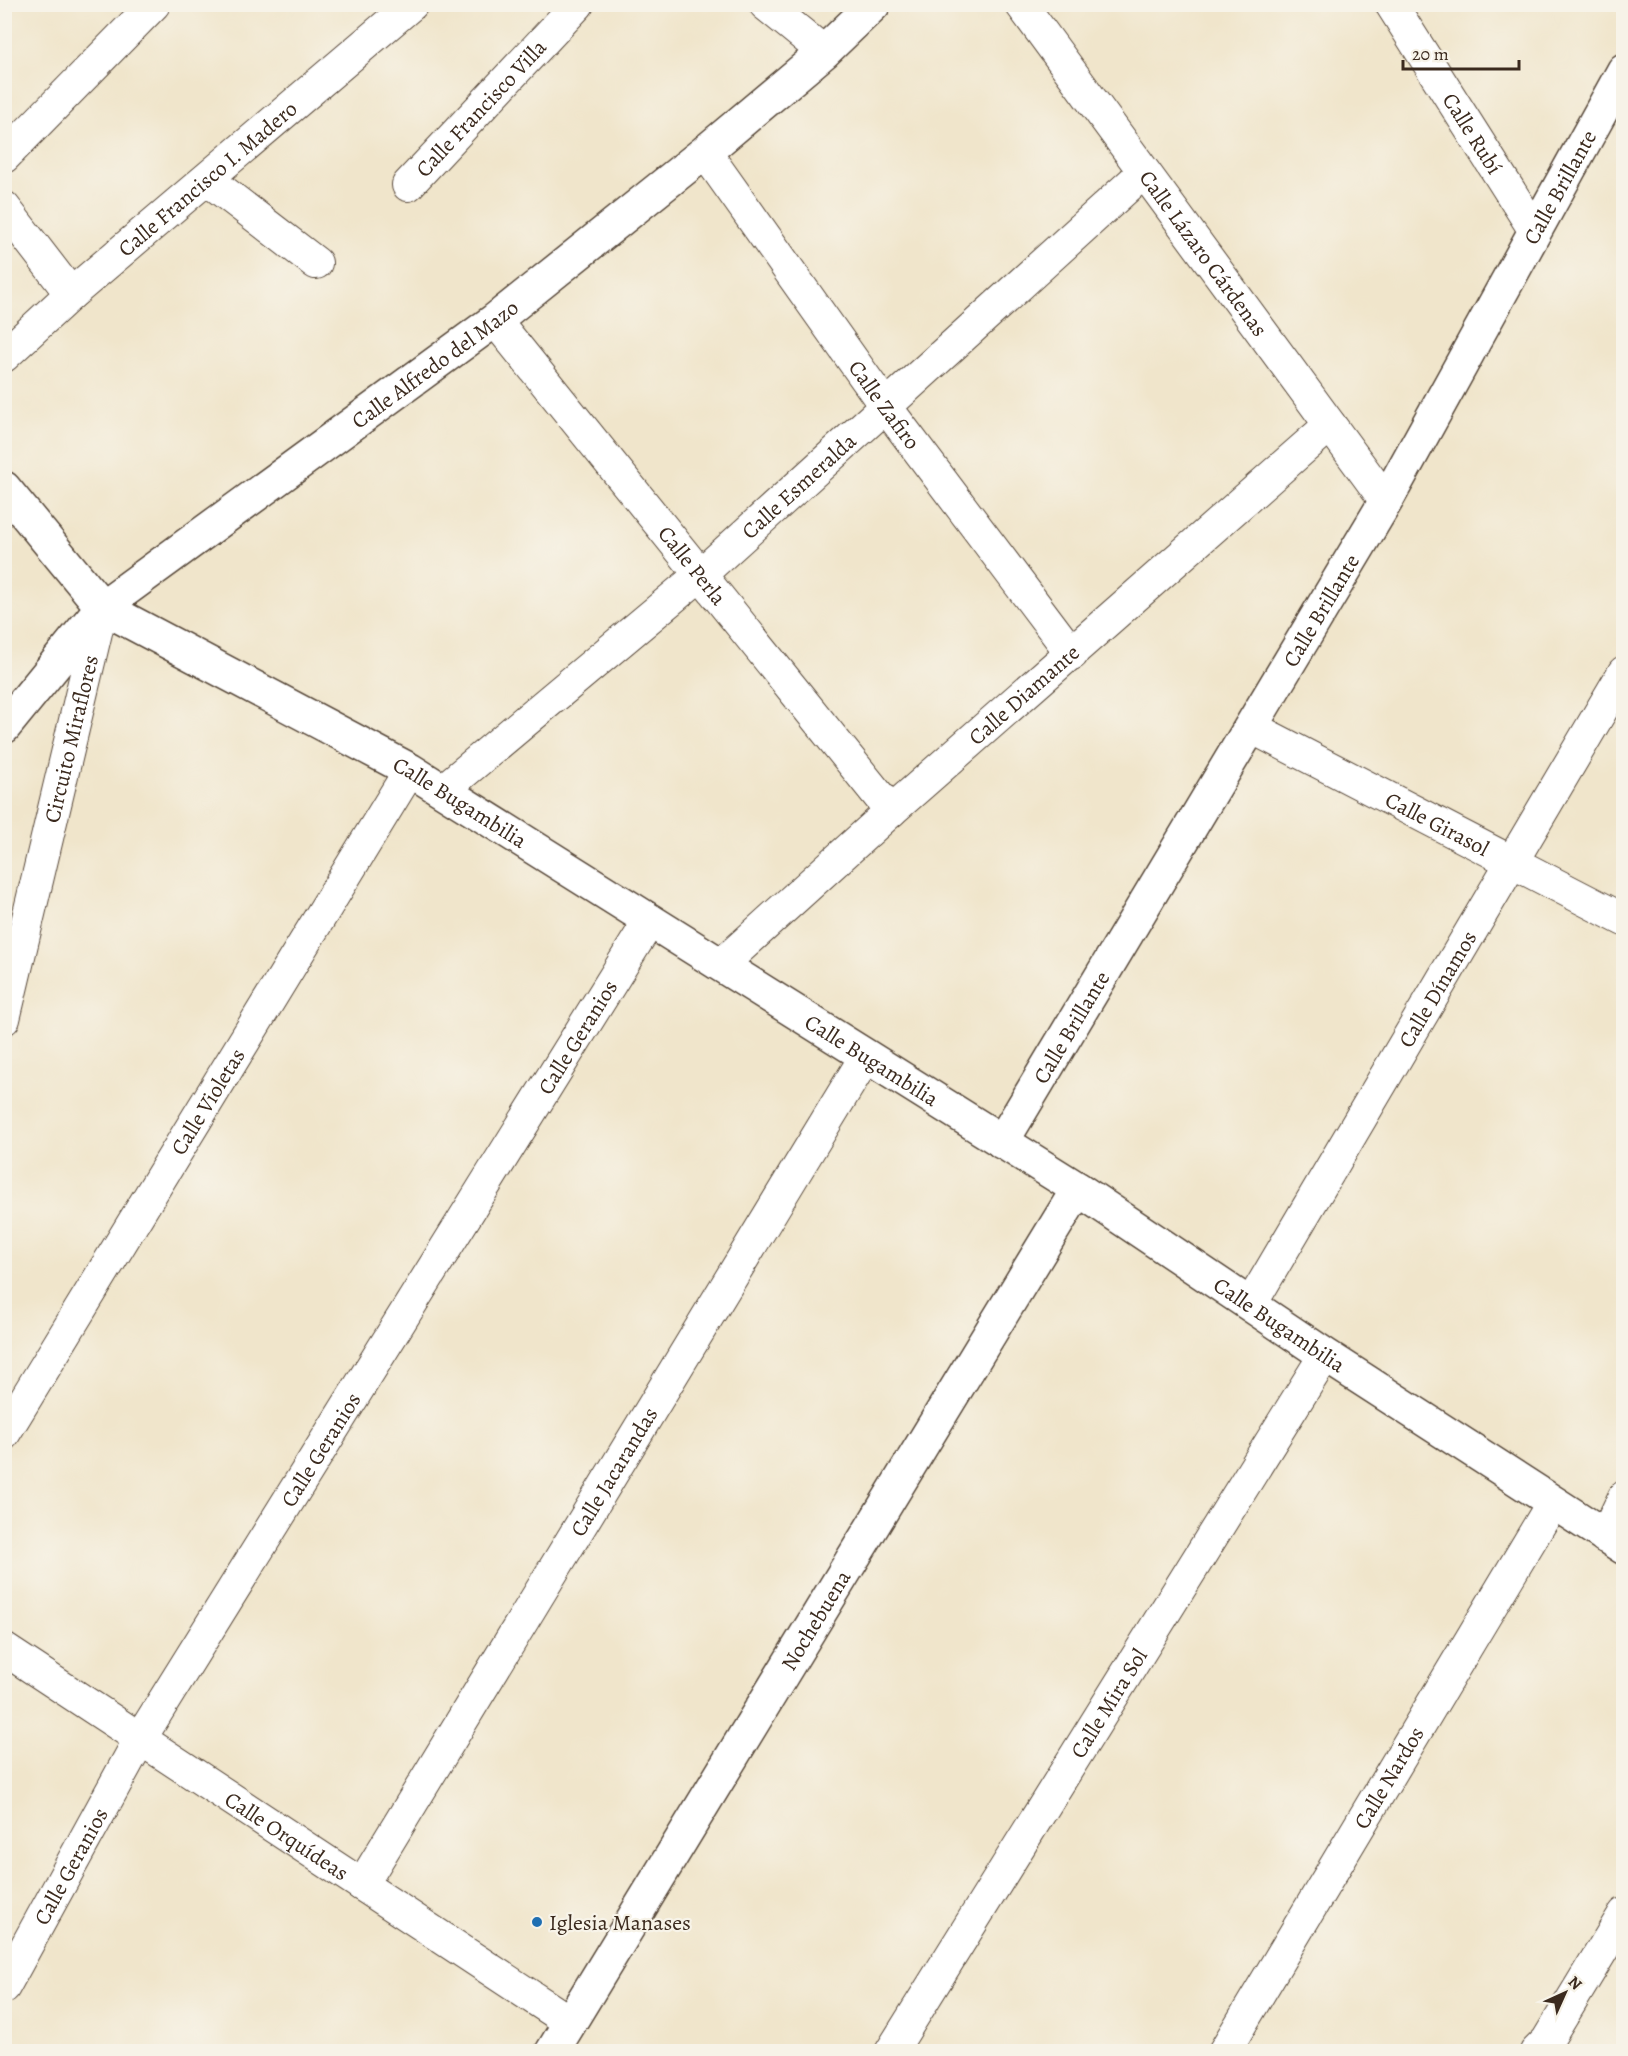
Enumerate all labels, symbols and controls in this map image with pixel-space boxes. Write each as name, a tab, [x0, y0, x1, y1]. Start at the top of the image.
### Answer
street label: Calle Francisco Villa	[409, 32, 554, 184]
scale bar	[1403, 33, 1518, 71]
text: 20 m	[1412, 42, 1449, 66]
street label: Calle Rubí	[1435, 87, 1509, 180]
street label: Calle Francisco I. Madero	[112, 94, 304, 264]
street label: Calle Brillante	[1517, 125, 1604, 250]
street label: Calle Lázaro Cárdenas	[1132, 164, 1274, 343]
street label: Calle Alfredo del Mazo	[346, 293, 525, 436]
street label: Calle Zafiro	[841, 354, 927, 456]
street label: Calle Esmeralda	[735, 426, 863, 546]
street label: Calle Perla	[651, 520, 734, 612]
street label: Calle Brillante	[1276, 549, 1367, 673]
street label: Calle Diamante	[962, 638, 1086, 752]
street label: Circuito Miraflores	[37, 652, 106, 826]
street label: Calle Bugambilia	[388, 750, 533, 856]
street label: Calle Girasol	[1380, 785, 1494, 864]
street label: Calle Dínamos	[1392, 925, 1484, 1053]
street label: Calle Brillante	[1026, 965, 1117, 1090]
street label: Calle Geranios	[531, 974, 625, 1100]
street label: Calle Bugambilia	[799, 1007, 945, 1114]
street label: Calle Violetas	[164, 1043, 252, 1161]
street label: Calle Bugambilia	[1207, 1270, 1351, 1381]
street label: Calle Geranios	[274, 1387, 368, 1513]
street label: Calle Jacarandas	[563, 1401, 665, 1542]
street label: Nochebuena	[774, 1564, 859, 1676]
street label: Calle Mira Sol	[1064, 1643, 1155, 1764]
street label: Calle Nardos	[1347, 1721, 1431, 1835]
street label: Calle Orquídeas	[219, 1785, 354, 1888]
street label: Calle Geranios	[27, 1802, 116, 1931]
place label: Iglesia Manases	[549, 1908, 691, 1938]
marker: Iglesia Manases	[530, 1915, 544, 1929]
north arrow	[1535, 1963, 1595, 2023]
text: N	[1563, 1971, 1587, 1995]

